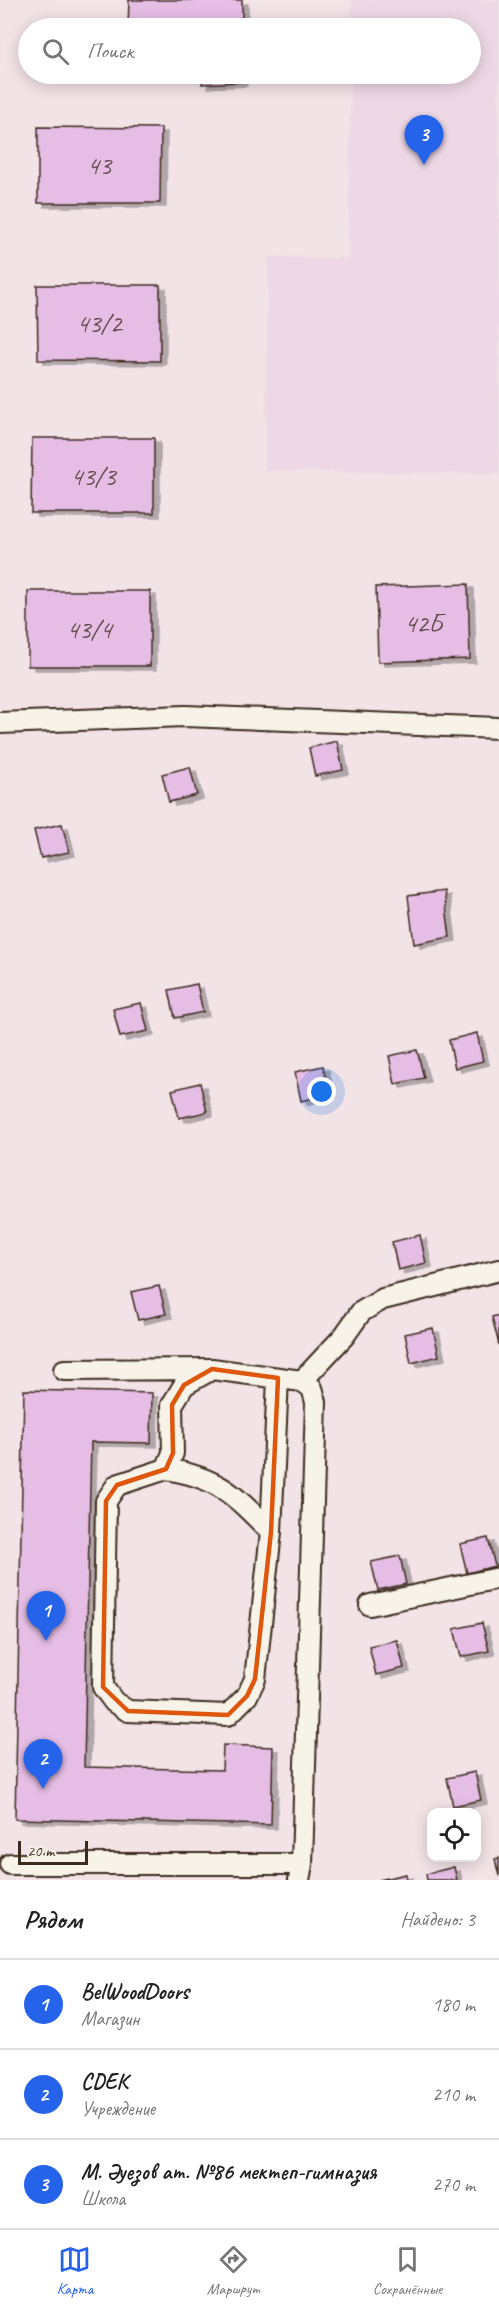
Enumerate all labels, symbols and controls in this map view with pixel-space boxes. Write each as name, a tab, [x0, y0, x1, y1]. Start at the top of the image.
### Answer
search box	[18, 18, 481, 84]
icon: search	[39, 35, 72, 68]
text: Поиск	[87, 37, 133, 65]
pin: 3	[404, 116, 444, 165]
house number: 43	[87, 148, 113, 182]
house number: 43/2	[76, 306, 124, 340]
house number: 43/3	[70, 459, 118, 493]
house number: 42Б	[404, 606, 446, 640]
house number: 43/4	[66, 612, 115, 646]
your location	[307, 1077, 336, 1106]
pin: 1	[26, 1592, 66, 1641]
pin: 2	[24, 1740, 63, 1789]
map controls	[427, 1808, 481, 1862]
button: locate	[427, 1808, 481, 1862]
scale bar	[18, 1838, 88, 1866]
text: 20 m	[27, 1841, 54, 1861]
text: Рядом	[24, 1903, 82, 1936]
text: Найдено: 3	[400, 1907, 475, 1932]
text: BelWoodDoors	[81, 1978, 189, 2006]
text: 1	[39, 1992, 48, 2017]
text: 180 m	[432, 1992, 475, 2017]
text: Магазин	[81, 2006, 139, 2031]
text: CDEK	[81, 2068, 127, 2096]
text: 2	[39, 2082, 48, 2107]
text: 210 m	[432, 2082, 475, 2107]
text: Учреждение	[81, 2096, 155, 2121]
text: М. Әуезов ат. №86 мектеп-гимназия	[81, 2158, 376, 2186]
text: 3	[39, 2172, 48, 2197]
text: 270 m	[432, 2172, 475, 2197]
text: Школа	[81, 2186, 125, 2211]
tab: Карта	[57, 2243, 93, 2299]
tab: Маршрут	[207, 2243, 259, 2299]
tab: Сохранённые	[373, 2243, 442, 2299]

